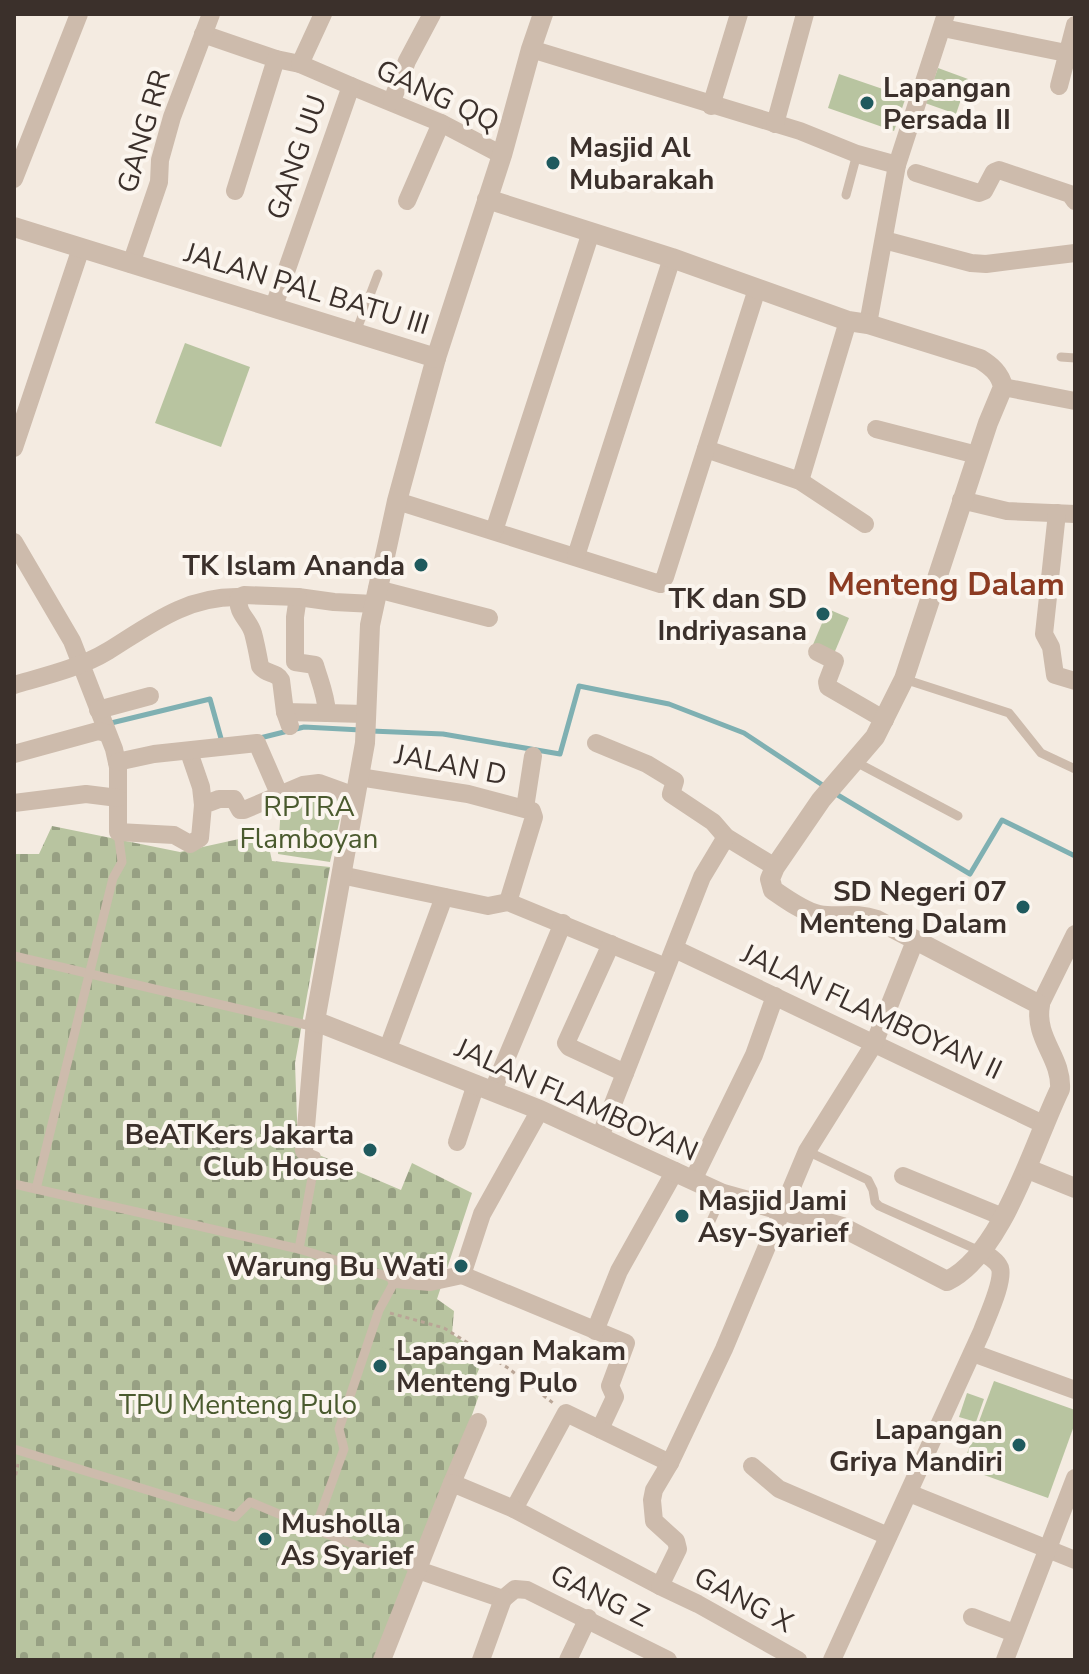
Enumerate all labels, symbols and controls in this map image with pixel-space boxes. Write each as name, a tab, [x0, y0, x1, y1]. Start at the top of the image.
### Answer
street label: GANG QQ	[370, 51, 505, 141]
street label: GANG RR	[108, 65, 180, 197]
place label: Lapangan Persada II	[883, 69, 1011, 139]
street label: GANG UU	[258, 90, 336, 225]
marker: Lapangan Persada II	[858, 94, 876, 112]
place label: Masjid Al Mubarakah	[569, 129, 714, 199]
marker: Masjid Al Mubarakah	[544, 154, 562, 172]
street label: JALAN PAL BATU III	[179, 233, 434, 344]
place label: TK Islam Ananda	[183, 547, 405, 585]
marker: TK Islam Ananda	[412, 556, 430, 574]
district label: Menteng Dalam	[827, 563, 1065, 606]
place label: TK dan SD Indriyasana	[657, 580, 807, 650]
marker: TK dan SD Indriyasana	[814, 605, 832, 623]
street label: JALAN D	[391, 735, 510, 794]
park label: RPTRA Flamboyan	[240, 788, 378, 858]
place label: SD Negeri 07 Menteng Dalam	[799, 873, 1007, 943]
marker: SD Negeri 07 Menteng Dalam	[1014, 898, 1032, 916]
street label: JALAN FLAMBOYAN II	[734, 934, 1008, 1089]
street label: JALAN FLAMBOYAN	[448, 1029, 704, 1171]
place label: BeATKers Jakarta Club House	[125, 1116, 354, 1186]
marker: BeATKers Jakarta Club House	[361, 1141, 379, 1159]
place label: Masjid Jami Asy-Syarief	[698, 1182, 849, 1252]
marker: Masjid Jami Asy-Syarief	[673, 1207, 691, 1225]
place label: Warung Bu Wati	[226, 1248, 445, 1286]
marker: Warung Bu Wati	[452, 1257, 470, 1275]
place label: Lapangan Makam Menteng Pulo	[396, 1332, 626, 1402]
marker: Lapangan Makam Menteng Pulo	[371, 1357, 389, 1375]
park label: TPU Menteng Pulo	[119, 1386, 357, 1424]
place label: Lapangan Griya Mandiri	[829, 1411, 1003, 1481]
marker: Lapangan Griya Mandiri	[1010, 1436, 1028, 1454]
place label: Musholla As Syarief	[281, 1505, 414, 1575]
marker: Musholla As Syarief	[256, 1530, 274, 1548]
street label: GANG Z	[544, 1556, 655, 1636]
street label: GANG X	[687, 1558, 800, 1642]

